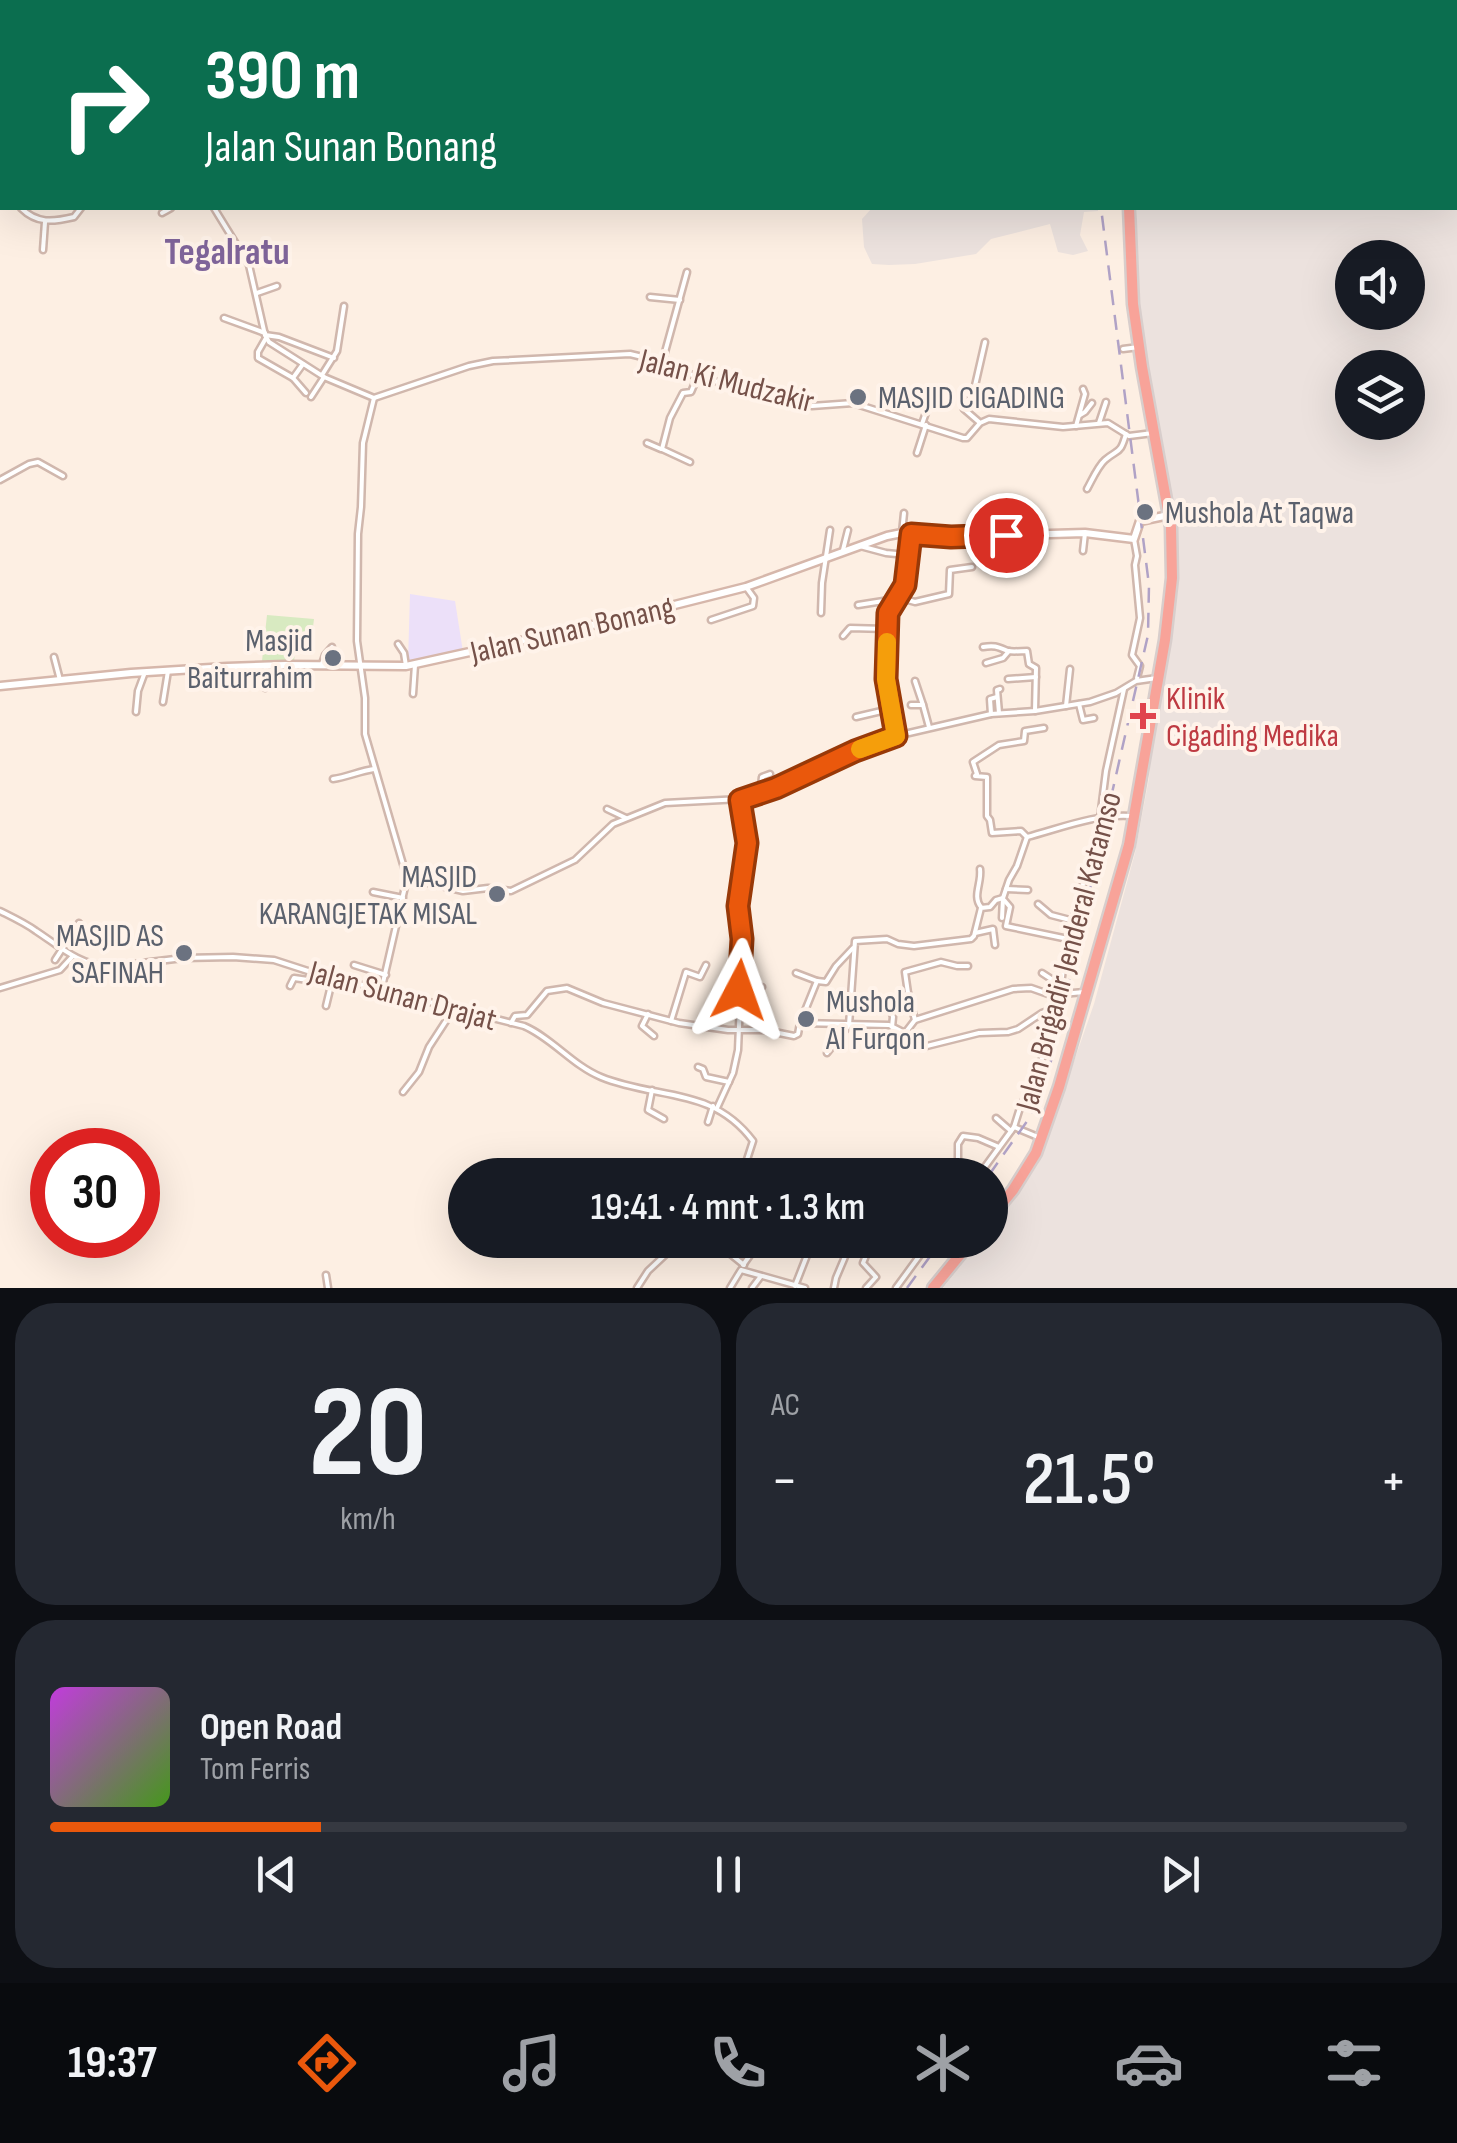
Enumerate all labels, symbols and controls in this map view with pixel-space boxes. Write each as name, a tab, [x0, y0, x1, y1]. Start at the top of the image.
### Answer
text: 390 m	[205, 35, 360, 119]
icon: right	[40, 40, 170, 170]
text: Jalan Sunan Bonang	[205, 120, 497, 175]
district label: Tegalratu	[164, 230, 290, 275]
map controls	[1335, 240, 1425, 440]
button: sound	[1335, 240, 1425, 330]
street label: Jalan Ki Mudzakir	[634, 341, 818, 422]
button: layers	[1335, 350, 1425, 440]
place label: MASJID CIGADING	[878, 379, 1065, 418]
marker: MASJID CIGADING	[847, 386, 869, 408]
pin	[964, 493, 1049, 578]
place label: Mushola At Taqwa	[1165, 494, 1354, 533]
marker: Mushola At Taqwa	[1134, 501, 1156, 523]
icon: arrive	[979, 508, 1034, 563]
street label: Jalan Sunan Bonang	[466, 588, 678, 673]
place label: Masjid Baiturrahim	[187, 622, 313, 698]
marker: Masjid Baiturrahim	[322, 647, 344, 669]
place label: Klinik Cigading Medika	[1166, 680, 1339, 756]
marker: Klinik Cigading Medika	[1130, 703, 1156, 729]
street label: Jalan Brigadir Jenderal Katamso	[1008, 788, 1131, 1116]
place label: MASJID KARANGJETAK MISAL	[259, 858, 477, 934]
marker: MASJID KARANGJETAK MISAL	[486, 883, 508, 905]
place label: MASJID AS SAFINAH	[56, 917, 164, 993]
position arrow	[687, 938, 791, 1042]
marker: MASJID AS SAFINAH	[173, 942, 195, 964]
street label: Jalan Sunan Drajat	[304, 952, 501, 1040]
place label: Mushola Al Furqon	[825, 983, 926, 1059]
marker: Mushola Al Furqon	[795, 1008, 817, 1030]
speed limit sign: 30	[30, 1128, 160, 1258]
text: 19:41 · 4 mnt · 1.3 km	[591, 1185, 865, 1230]
text: 20	[309, 1357, 427, 1513]
text: AC	[771, 1386, 800, 1425]
text: 21.5°	[1023, 1435, 1155, 1526]
text: −	[771, 1448, 798, 1515]
text: +	[1380, 1448, 1407, 1515]
text: km/h	[340, 1500, 396, 1539]
text: Open Road	[200, 1705, 342, 1750]
text: Tom Ferris	[200, 1750, 310, 1789]
icon: previous	[249, 1847, 304, 1902]
icon: pause	[701, 1847, 756, 1902]
icon: next	[1153, 1847, 1208, 1902]
icon: directions	[292, 2028, 362, 2098]
icon: music	[497, 2028, 567, 2098]
icon: phone	[703, 2028, 773, 2098]
icon: climate	[908, 2028, 978, 2098]
icon: car	[1114, 2028, 1184, 2098]
icon: filters	[1319, 2028, 1389, 2098]
text: 19:37	[68, 2036, 157, 2091]

